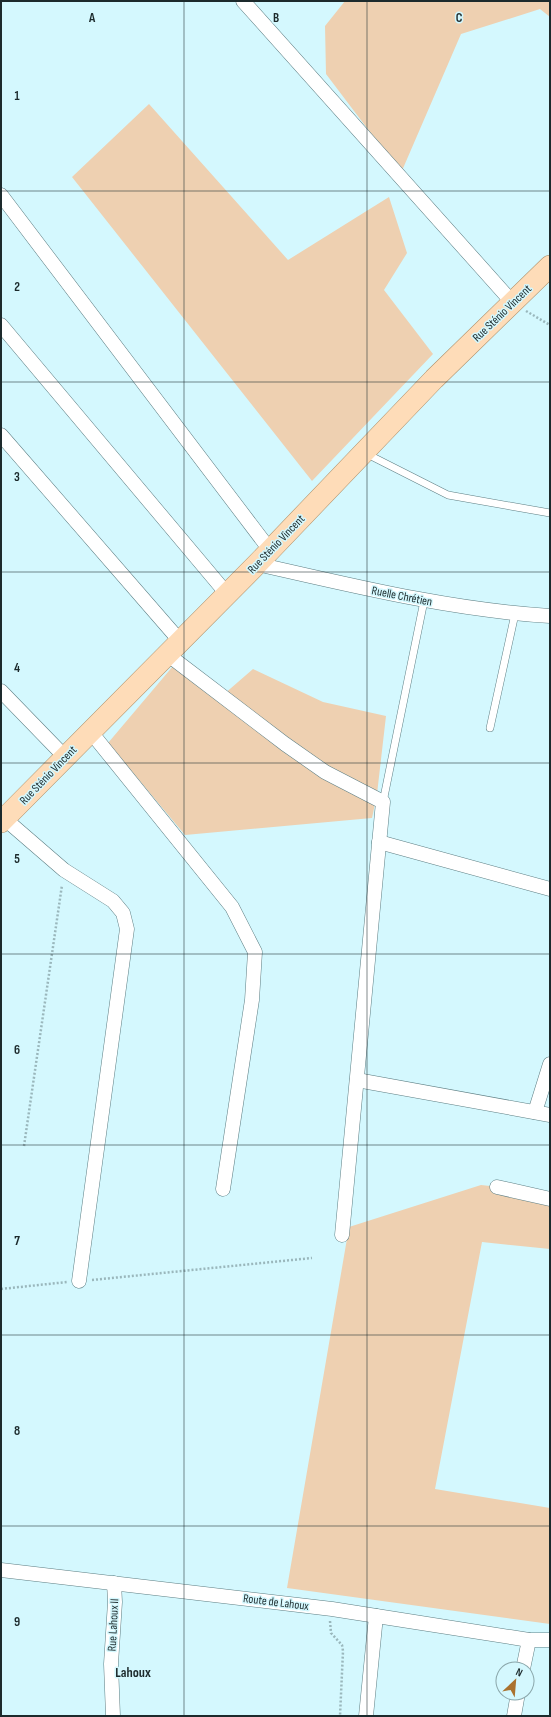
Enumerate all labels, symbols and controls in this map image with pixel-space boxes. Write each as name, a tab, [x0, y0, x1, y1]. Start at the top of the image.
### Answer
text: A	[88, 10, 96, 26]
text: B	[273, 10, 279, 26]
text: C	[456, 10, 463, 26]
text: 1	[14, 88, 20, 104]
text: 2	[14, 279, 20, 295]
street label: Rue Sténio Vincent	[470, 281, 535, 345]
text: 3	[14, 469, 20, 485]
street label: Rue Sténio Vincent	[244, 511, 308, 577]
street label: Ruelle Chrétien	[370, 583, 433, 610]
text: 4	[14, 660, 20, 676]
street label: Rue Sténio Vincent	[16, 742, 80, 808]
text: 5	[14, 851, 20, 867]
text: 6	[14, 1042, 20, 1058]
text: 7	[14, 1233, 20, 1249]
text: 8	[14, 1423, 20, 1439]
street label: Route de Lahoux	[242, 1591, 310, 1614]
street label: Rue Lahoux II	[105, 1598, 122, 1652]
text: 9	[14, 1614, 20, 1630]
north arrow	[495, 1661, 535, 1701]
district label: Lahoux	[115, 1664, 151, 1681]
text: N	[514, 1665, 525, 1680]

